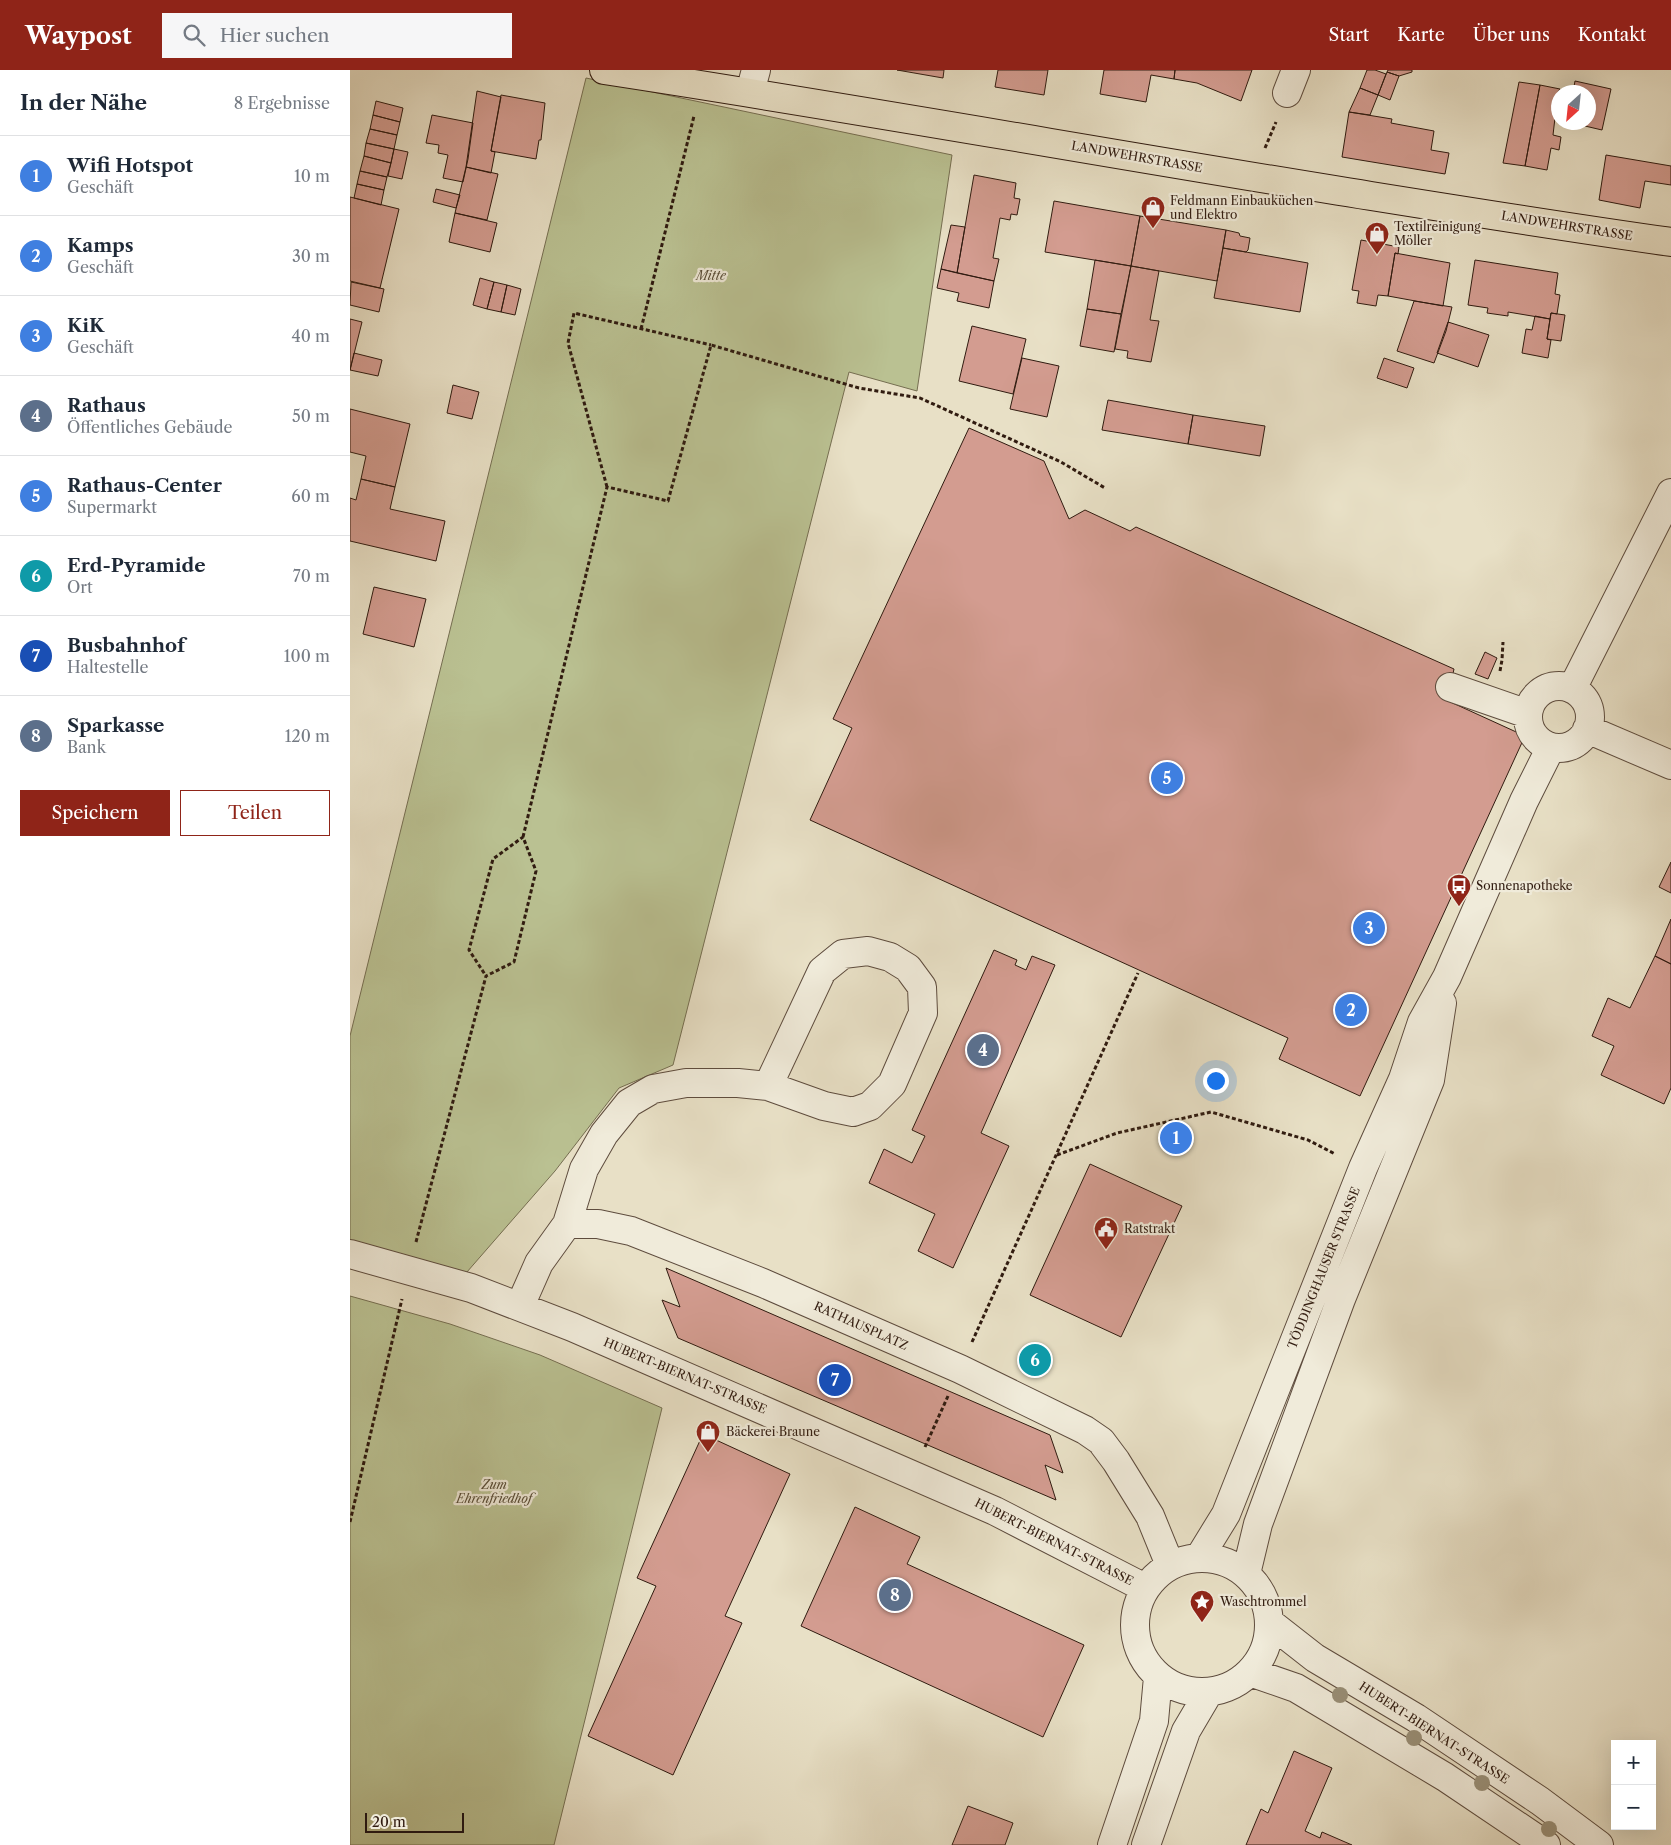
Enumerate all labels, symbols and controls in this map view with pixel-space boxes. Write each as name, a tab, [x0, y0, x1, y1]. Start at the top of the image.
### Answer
search box	[162, 13, 512, 58]
text: Waypost	[25, 21, 132, 50]
icon: search	[180, 21, 208, 49]
text: Hier suchen	[220, 24, 329, 47]
text: Start	[1329, 24, 1369, 46]
text: Karte	[1397, 24, 1445, 46]
text: Über uns	[1473, 24, 1550, 46]
text: Kontakt	[1578, 24, 1646, 46]
north arrow	[1551, 85, 1596, 130]
text: In der Nähe	[20, 90, 147, 115]
text: 8 Ergebnisse	[234, 93, 330, 113]
street label: LANDWEHRSTRASSE	[1070, 138, 1204, 175]
text: Wifi Hotspot	[67, 154, 193, 177]
text: 1	[32, 166, 40, 186]
text: 10 m	[294, 166, 330, 186]
text: Geschäft	[67, 177, 134, 197]
place label: Feldmann Einbauküchen und Elektro	[1170, 193, 1314, 222]
shop icon: Feldmann Einbauküchen und Elektro	[1140, 195, 1166, 229]
street label: LANDWEHRSTRASSE	[1500, 208, 1634, 243]
place label: Textilreinigung Möller	[1394, 219, 1481, 248]
shop icon: Textilreinigung Möller	[1364, 221, 1390, 255]
text: Kamps	[67, 234, 134, 257]
text: 2	[31, 246, 41, 266]
text: 30 m	[292, 246, 330, 266]
text: Geschäft	[67, 257, 134, 277]
park label: Mitte	[694, 268, 727, 283]
text: KiK	[67, 314, 104, 337]
text: 3	[31, 326, 41, 346]
text: 40 m	[291, 326, 330, 346]
text: Geschäft	[67, 337, 134, 357]
text: Rathaus	[67, 394, 146, 417]
text: 4	[31, 406, 41, 426]
text: 50 m	[292, 406, 330, 426]
text: Öffentliches Gebäude	[67, 417, 232, 437]
text: Rathaus-Center	[67, 474, 222, 497]
text: 5	[32, 486, 40, 506]
text: 60 m	[291, 486, 330, 506]
text: Supermarkt	[67, 497, 157, 517]
text: Erd-Pyramide	[67, 554, 206, 577]
text: 6	[31, 566, 41, 586]
text: 70 m	[293, 566, 330, 586]
text: Ort	[67, 577, 93, 597]
text: Busbahnhof	[67, 634, 185, 657]
text: 7	[32, 646, 40, 666]
text: 100 m	[284, 646, 330, 666]
text: Haltestelle	[67, 657, 148, 677]
text: Sparkasse	[67, 714, 164, 737]
text: 8	[31, 726, 41, 746]
text: 120 m	[285, 726, 330, 746]
text: Bank	[67, 737, 106, 757]
pin: 5	[1151, 759, 1183, 797]
button: Speichern	[20, 790, 170, 836]
button: Teilen	[180, 790, 330, 836]
bus stop icon: Sonnenapotheke	[1446, 873, 1472, 907]
place label: Sonnenapotheke	[1476, 878, 1573, 893]
pin: 3	[1353, 909, 1385, 947]
pin: 2	[1335, 991, 1367, 1029]
pin: 4	[967, 1031, 999, 1069]
your location	[1203, 1068, 1229, 1094]
pin: 1	[1160, 1119, 1192, 1157]
street label: TÖDDINGHAUSER STRASSE	[1283, 1184, 1363, 1351]
public building icon: Ratstrakt	[1093, 1216, 1119, 1250]
place label: Ratstrakt	[1124, 1221, 1176, 1236]
street label: RATHAUSPLATZ	[812, 1298, 911, 1353]
street label: HUBERT-BIERNAT-STRASSE	[601, 1334, 769, 1417]
pin: 6	[1019, 1341, 1051, 1379]
pin: 7	[819, 1361, 851, 1399]
shop icon: Bäckerei Braune	[695, 1419, 721, 1453]
place label: Bäckerei Braune	[726, 1424, 820, 1439]
park label: Zum Ehrenfriedhof	[455, 1477, 536, 1506]
street label: HUBERT-BIERNAT-STRASSE	[972, 1495, 1136, 1588]
pin: 8	[879, 1576, 911, 1614]
place icon: Waschtrommel	[1189, 1589, 1215, 1623]
place label: Waschtrommel	[1219, 1594, 1307, 1609]
street label: HUBERT-BIERNAT-STRASSE	[1356, 1678, 1512, 1787]
map controls	[1611, 1740, 1656, 1830]
button: +	[1611, 1740, 1656, 1785]
button: −	[1611, 1785, 1656, 1830]
scale bar	[365, 1810, 464, 1833]
text: 20 m	[372, 1813, 406, 1831]

